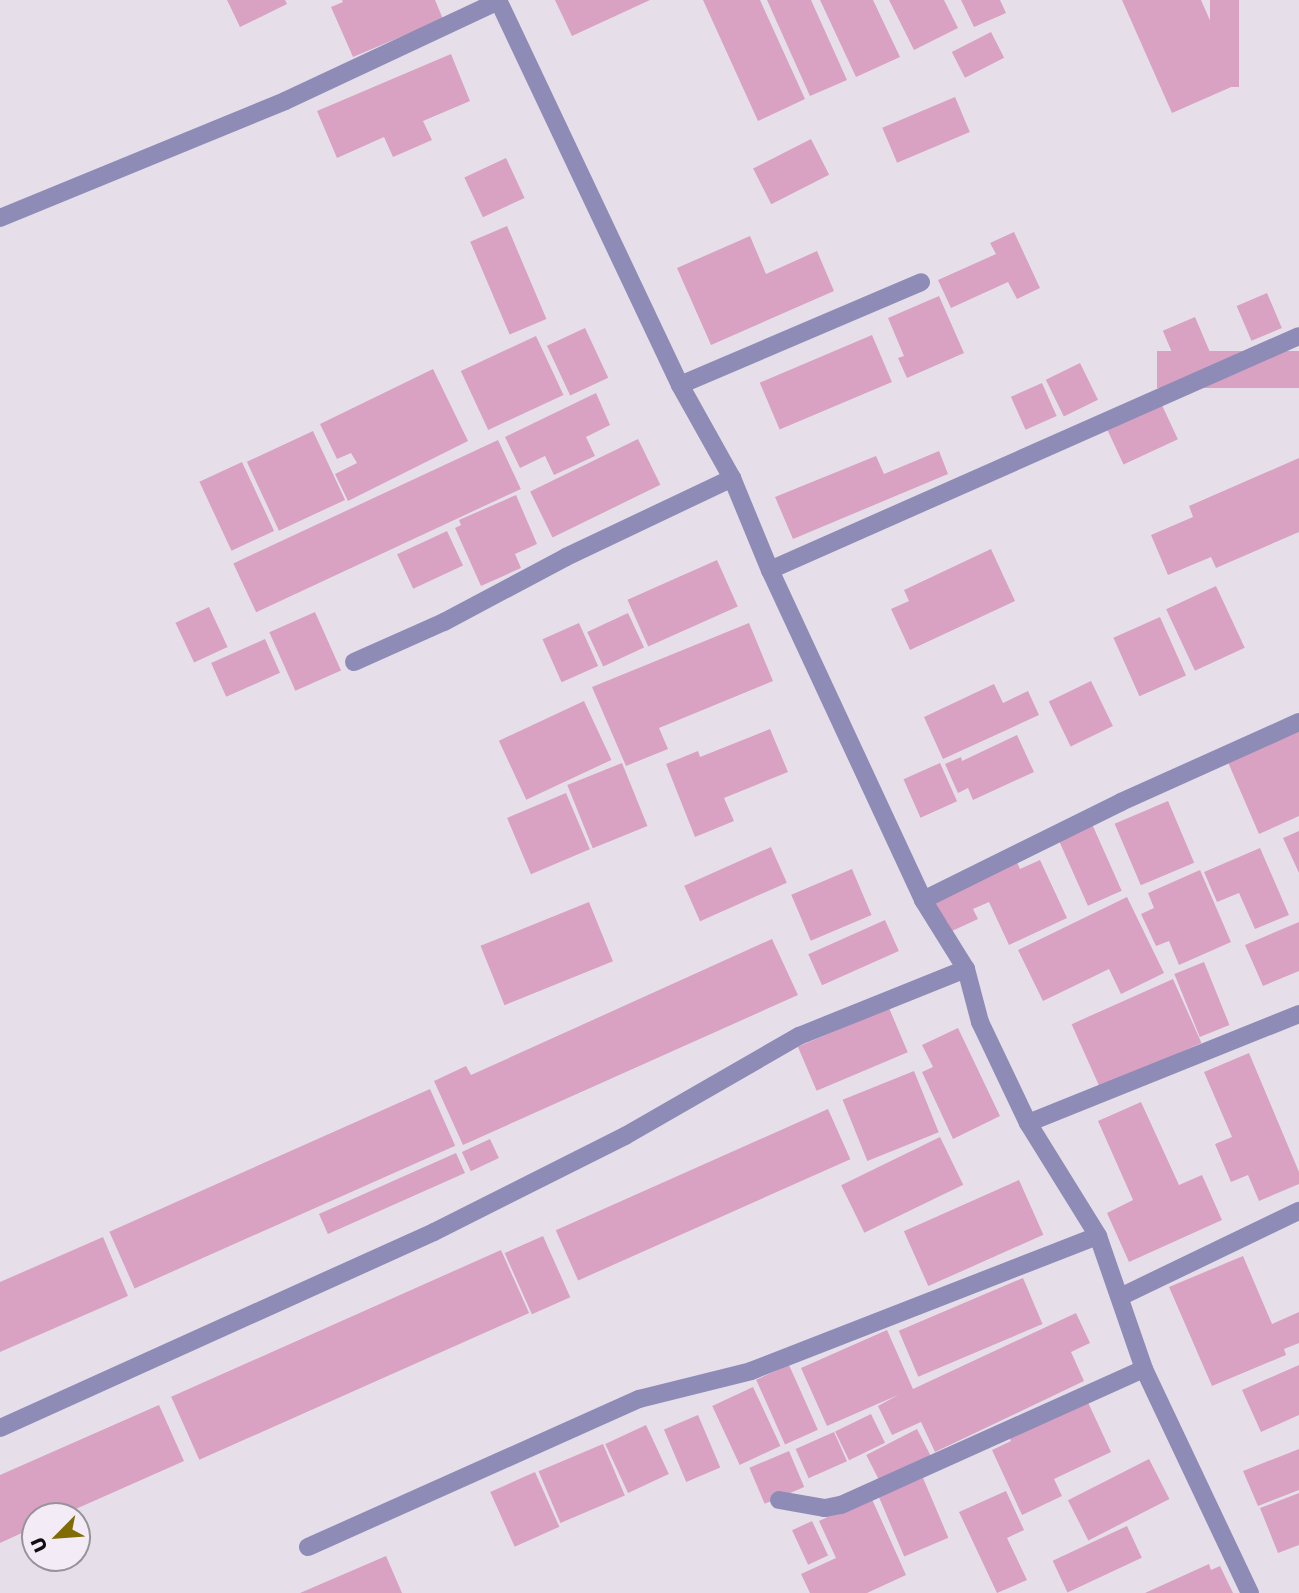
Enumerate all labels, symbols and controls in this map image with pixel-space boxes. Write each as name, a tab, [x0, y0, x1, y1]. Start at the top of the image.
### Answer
north arrow	[21, 1502, 91, 1572]
text: U	[25, 1534, 52, 1556]

